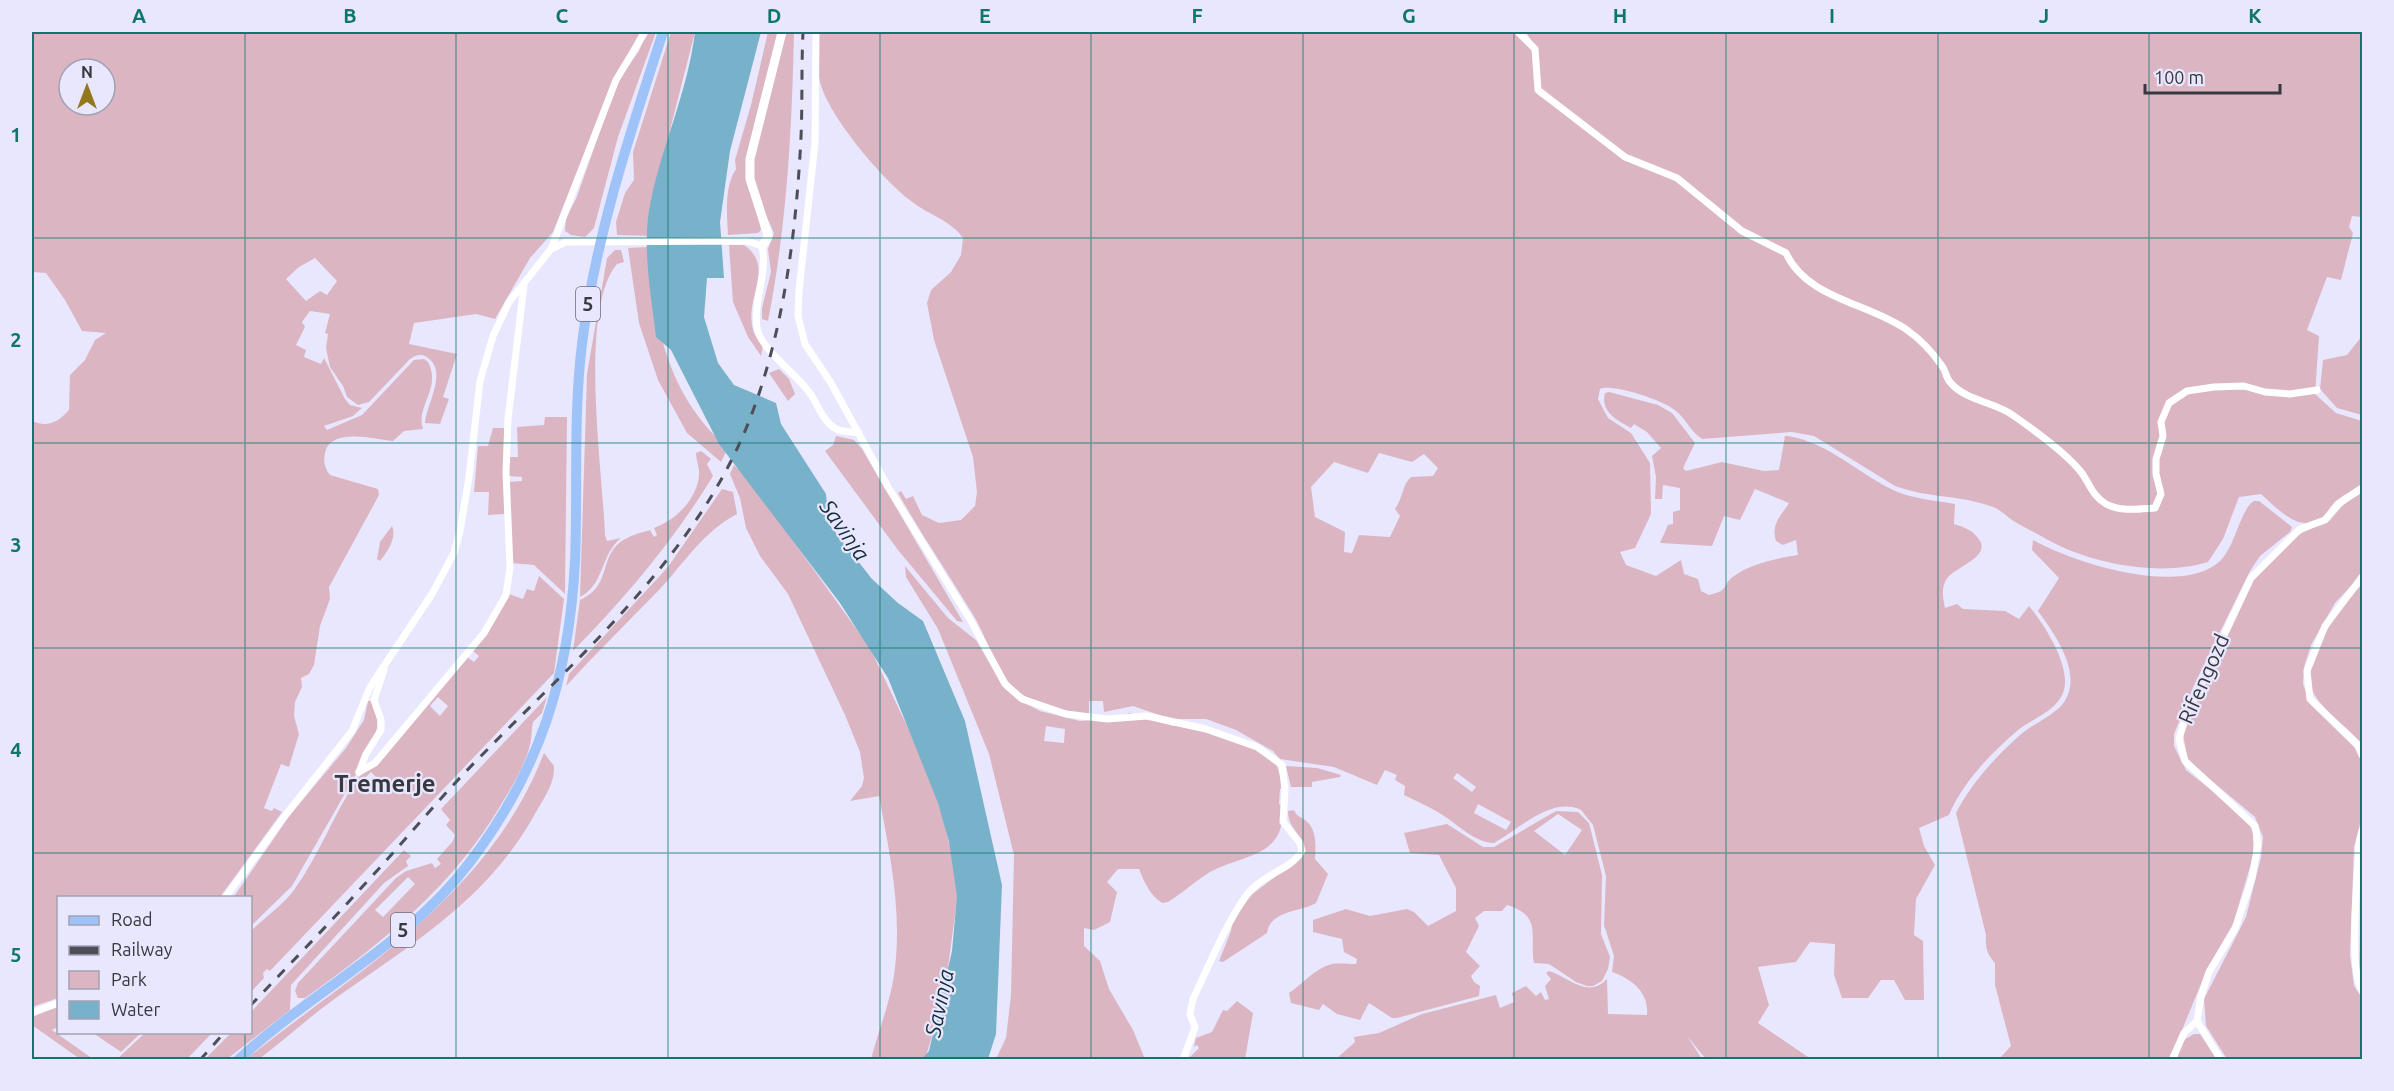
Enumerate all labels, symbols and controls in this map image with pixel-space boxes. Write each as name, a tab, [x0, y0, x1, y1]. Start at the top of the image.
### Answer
text: A	[132, 4, 146, 27]
text: B	[343, 4, 357, 27]
text: C	[556, 4, 569, 27]
text: D	[767, 4, 781, 27]
text: E	[979, 4, 991, 27]
text: F	[1191, 4, 1203, 27]
text: G	[1402, 4, 1416, 27]
text: H	[1613, 4, 1627, 27]
text: I	[1829, 4, 1835, 27]
text: J	[2039, 4, 2049, 27]
text: K	[2248, 4, 2262, 27]
north arrow	[57, 57, 117, 117]
scale bar	[2145, 57, 2280, 95]
text: N	[81, 63, 93, 81]
text: 100 m	[2154, 67, 2204, 87]
text: 1	[10, 123, 22, 146]
road number: 5	[576, 287, 600, 321]
text: 2	[10, 328, 22, 351]
water label: Savinja	[815, 494, 875, 565]
text: 3	[10, 533, 22, 556]
street label: Rifengozd	[2173, 630, 2234, 727]
text: 4	[10, 738, 22, 761]
district label: Tremerje	[334, 770, 436, 797]
legend	[57, 896, 252, 1034]
text: Road	[111, 909, 153, 929]
road number: 5	[391, 913, 415, 947]
text: Railway	[111, 939, 173, 959]
text: 5	[10, 943, 22, 966]
water label: Savinja	[919, 967, 958, 1040]
text: Park	[111, 969, 147, 989]
text: Water	[111, 999, 161, 1019]

